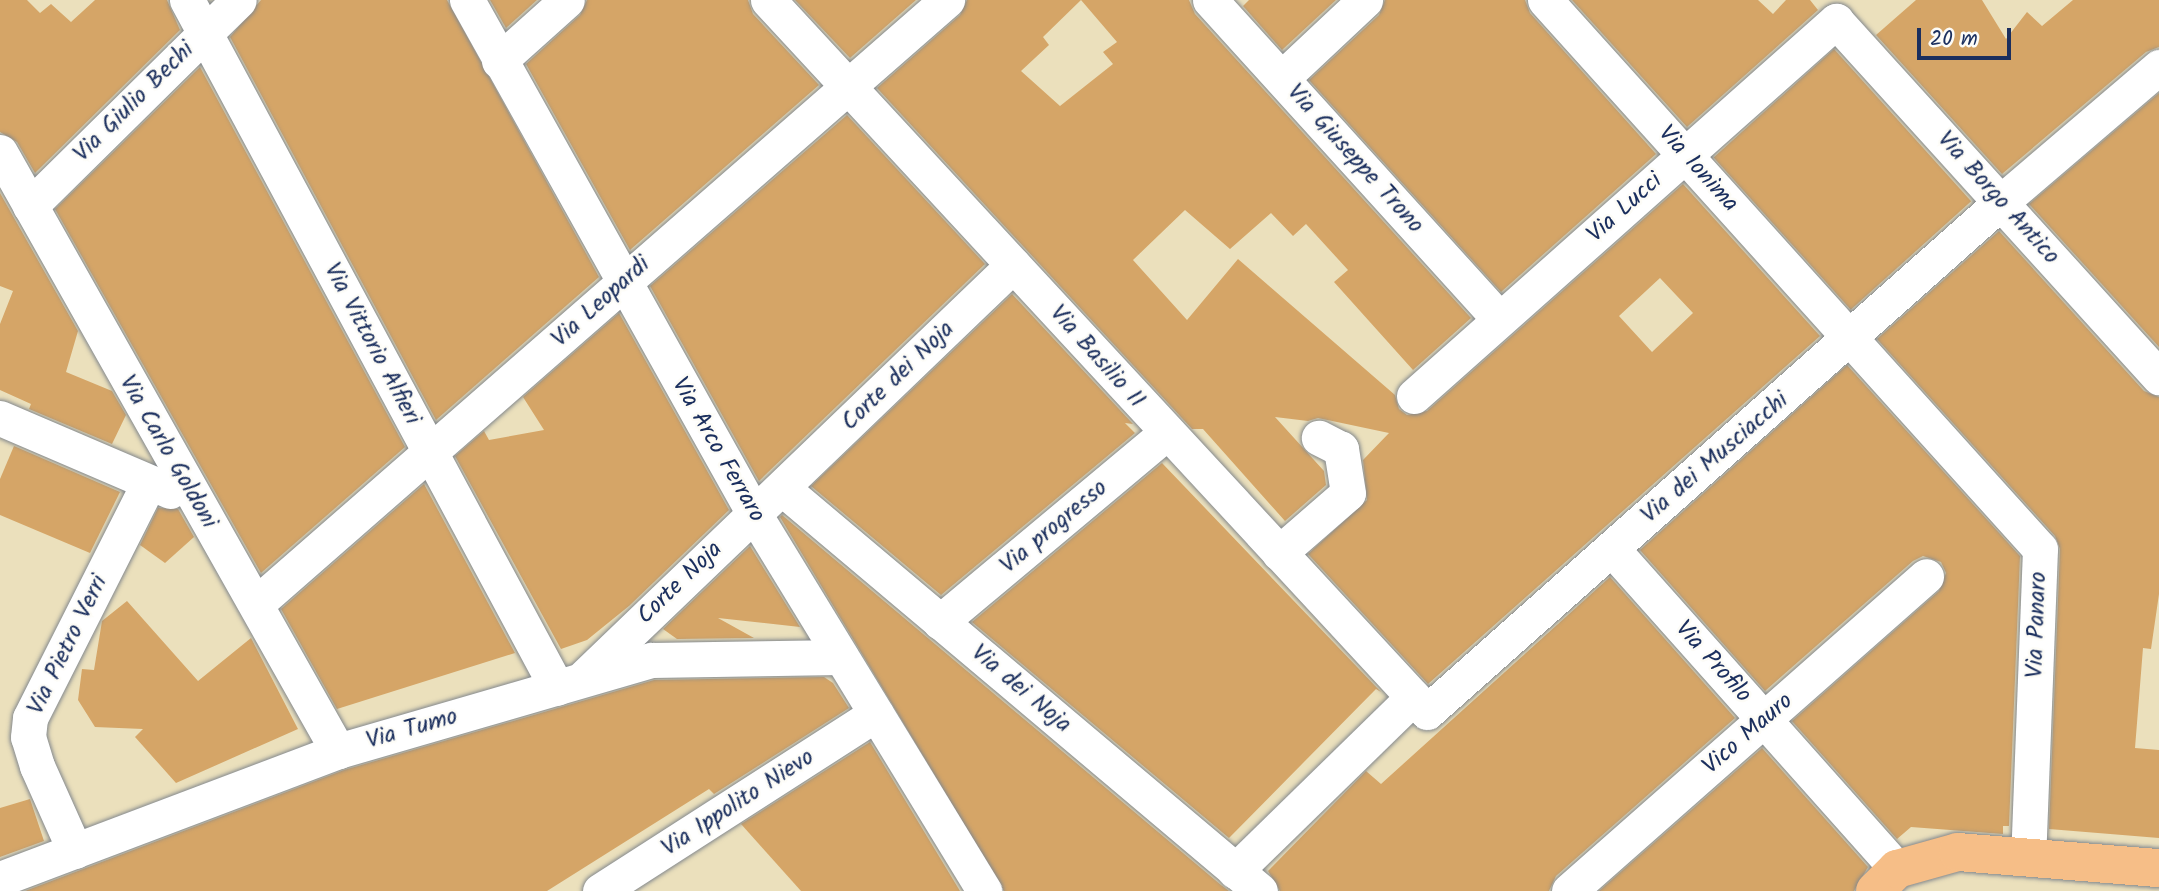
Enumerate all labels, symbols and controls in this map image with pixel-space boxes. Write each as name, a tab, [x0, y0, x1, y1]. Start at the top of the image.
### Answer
scale bar	[1921, 14, 2016, 58]
text: 20 m	[1930, 23, 1978, 56]
street label: Via Giulio Bechi	[68, 36, 200, 168]
street label: Via Giuseppe Trono	[1280, 78, 1430, 240]
street label: Via Ionima	[1652, 120, 1744, 218]
street label: Via Borgo Antico	[1931, 125, 2065, 271]
street label: Via Lucci	[1582, 167, 1668, 249]
street label: Via Leopardi	[546, 250, 656, 354]
street label: Via Vittorio Alfieri	[317, 258, 427, 430]
street label: Via Basilio II	[1043, 300, 1151, 414]
street label: Corte dei Noja	[836, 315, 960, 437]
street label: Via Carlo Goldoni	[113, 370, 223, 534]
street label: Via Arco Ferraro	[665, 372, 771, 528]
street label: Via dei Musciacchi	[1635, 386, 1795, 530]
street label: Via progresso	[995, 474, 1113, 580]
street label: Corte Noja	[631, 535, 729, 631]
street label: Via Pietro Verri	[22, 570, 114, 720]
street label: Via Panaro	[2021, 571, 2053, 679]
street label: Via Profilo	[1669, 615, 1757, 709]
street label: Via dei Noja	[965, 639, 1077, 739]
street label: Vico Mauro	[1697, 687, 1799, 781]
street label: Via Tumo	[363, 702, 461, 756]
street label: Via Ippolito Nievo	[656, 743, 820, 863]

